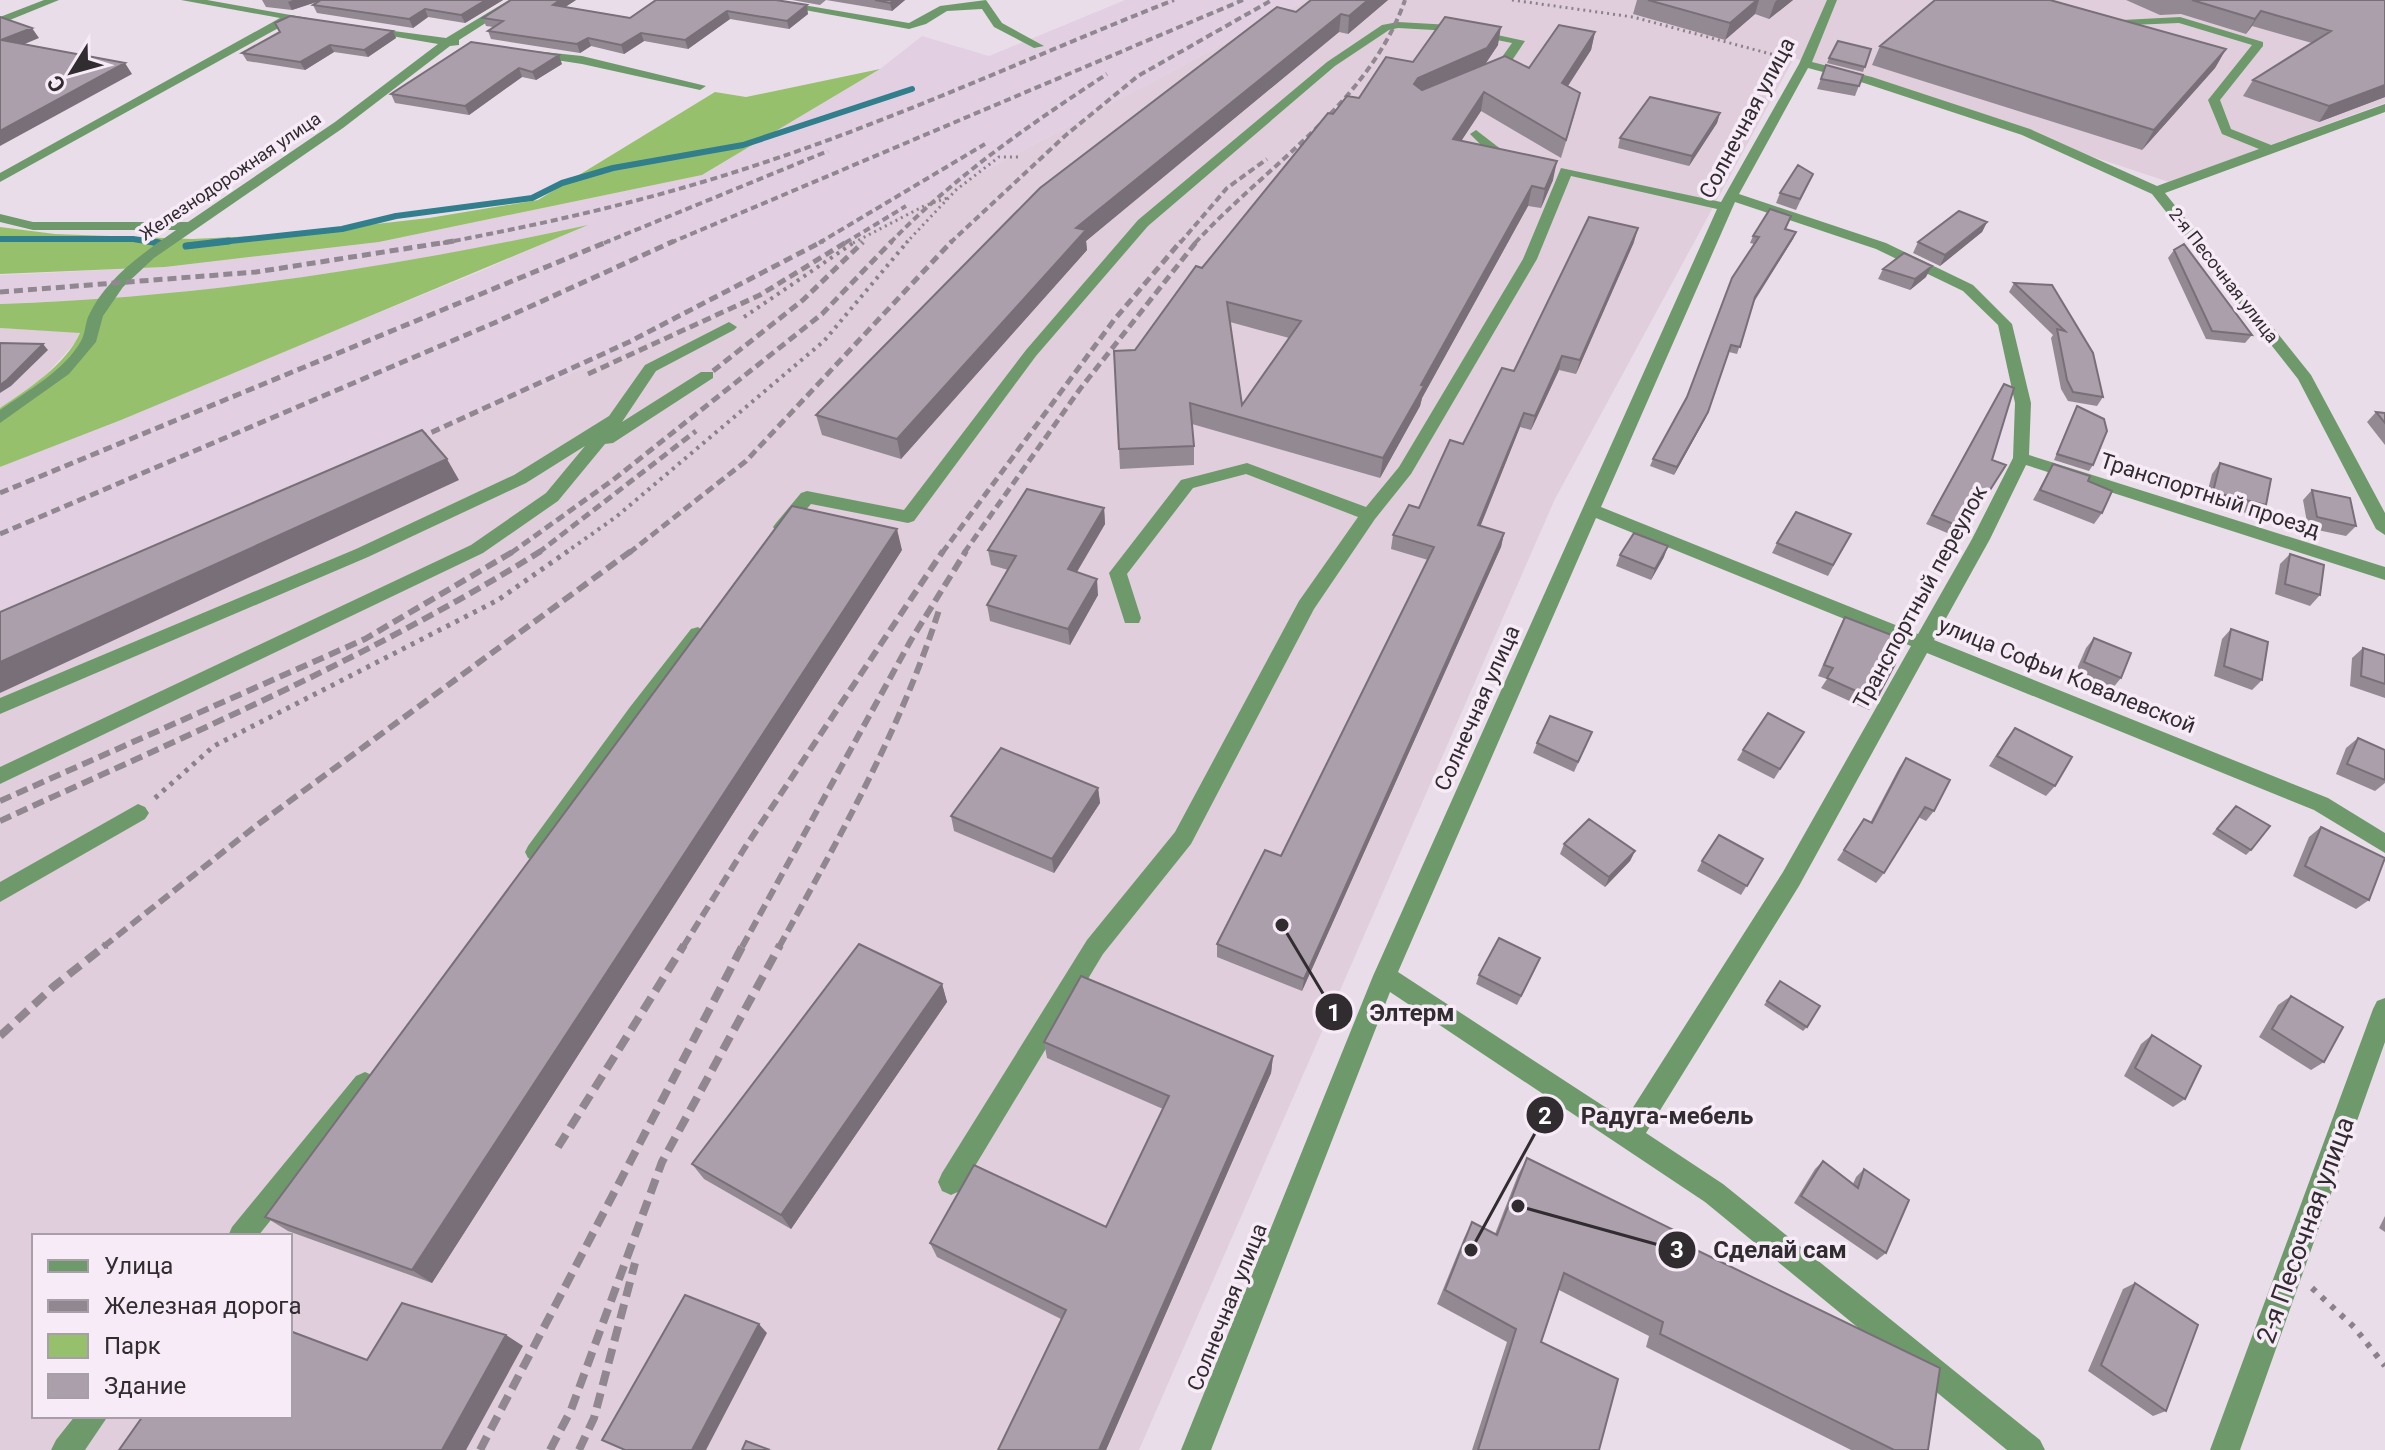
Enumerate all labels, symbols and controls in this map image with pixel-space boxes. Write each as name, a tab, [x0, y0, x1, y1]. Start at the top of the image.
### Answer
north arrow	[32, 32, 112, 112]
street label: Солнечная улица	[1694, 33, 1800, 203]
text: С	[42, 70, 71, 97]
street label: Железнодорожная улица	[136, 108, 324, 244]
street label: 2-я Песочная улица	[2165, 203, 2283, 347]
street label: Транспортный проезд	[2097, 448, 2323, 542]
street label: Транспортный переулок	[1848, 481, 1992, 713]
street label: улица Софьи Ковалевской	[1935, 612, 2199, 738]
street label: Солнечная улица	[1429, 621, 1525, 795]
callout: Элтерм	[1314, 988, 1471, 1036]
text: 1	[1327, 999, 1341, 1027]
text: Элтерм	[1369, 999, 1455, 1027]
callout: Радуга-мебель	[1525, 1091, 1770, 1139]
text: 2	[1538, 1102, 1552, 1130]
text: Радуга-мебель	[1581, 1102, 1753, 1130]
street label: 2-я Песочная улица	[2250, 1113, 2360, 1347]
street label: Солнечная улица	[1182, 1220, 1272, 1394]
callout: Сделай сам	[1657, 1226, 1862, 1274]
legend	[32, 1234, 292, 1418]
text: 3	[1670, 1236, 1684, 1264]
text: Сделай сам	[1713, 1236, 1847, 1264]
text: Улица	[104, 1252, 173, 1280]
text: Железная дорога	[104, 1292, 301, 1320]
text: Парк	[104, 1332, 161, 1360]
text: Здание	[104, 1372, 186, 1400]

